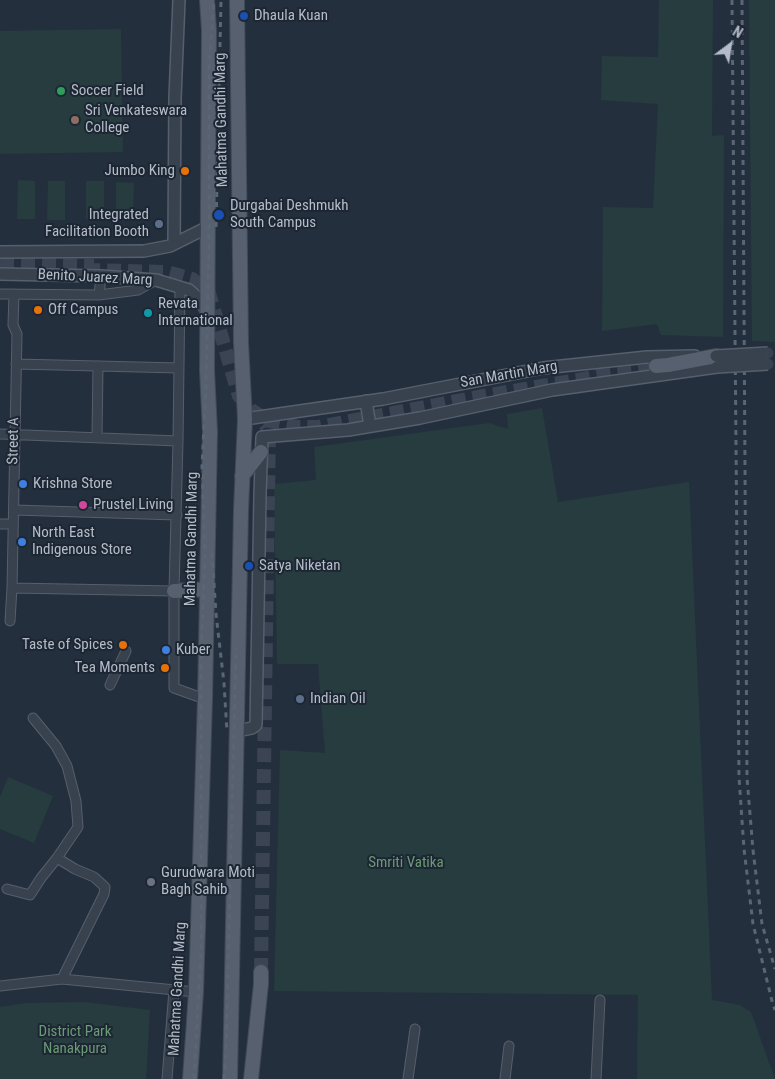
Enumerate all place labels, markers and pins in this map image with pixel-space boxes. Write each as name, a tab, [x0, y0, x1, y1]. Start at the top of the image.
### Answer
place label: Dhaula Kuan	[254, 7, 328, 25]
marker: Dhaula Kuan	[238, 10, 250, 22]
place label: Soccer Field	[71, 82, 144, 100]
marker: Soccer Field	[55, 85, 67, 97]
place label: Sri Venkateswara College	[85, 102, 187, 137]
marker: Sri Venkateswara College	[69, 114, 81, 126]
place label: Jumbo King	[105, 162, 175, 180]
marker: Jumbo King	[179, 165, 191, 177]
place label: Durgabai Deshmukh South Campus	[230, 197, 349, 232]
place label: Integrated Facilitation Booth	[45, 206, 149, 241]
marker: Durgabai Deshmukh South Campus	[212, 208, 226, 222]
marker: Integrated Facilitation Booth	[153, 218, 165, 230]
place label: Revata International	[158, 295, 233, 330]
place label: Off Campus	[48, 301, 118, 319]
marker: Off Campus	[32, 304, 44, 316]
marker: Revata International	[142, 307, 154, 319]
place label: Krishna Store	[33, 475, 112, 493]
marker: Krishna Store	[17, 478, 29, 490]
place label: Prustel Living	[93, 496, 173, 514]
marker: Prustel Living	[77, 499, 89, 511]
place label: North East Indigenous Store	[32, 524, 132, 559]
marker: North East Indigenous Store	[16, 536, 28, 548]
place label: Satya Niketan	[259, 557, 340, 575]
marker: Satya Niketan	[243, 560, 255, 572]
place label: Taste of Spices	[22, 636, 113, 654]
marker: Taste of Spices	[117, 639, 129, 651]
place label: Kuber	[176, 641, 210, 659]
marker: Kuber	[160, 644, 172, 656]
place label: Tea Moments	[75, 659, 155, 677]
marker: Tea Moments	[159, 662, 171, 674]
place label: Indian Oil	[310, 690, 366, 708]
marker: Indian Oil	[294, 693, 306, 705]
place label: Gurudwara Moti Bagh Sahib	[161, 864, 255, 899]
marker: Gurudwara Moti Bagh Sahib	[145, 876, 157, 888]

